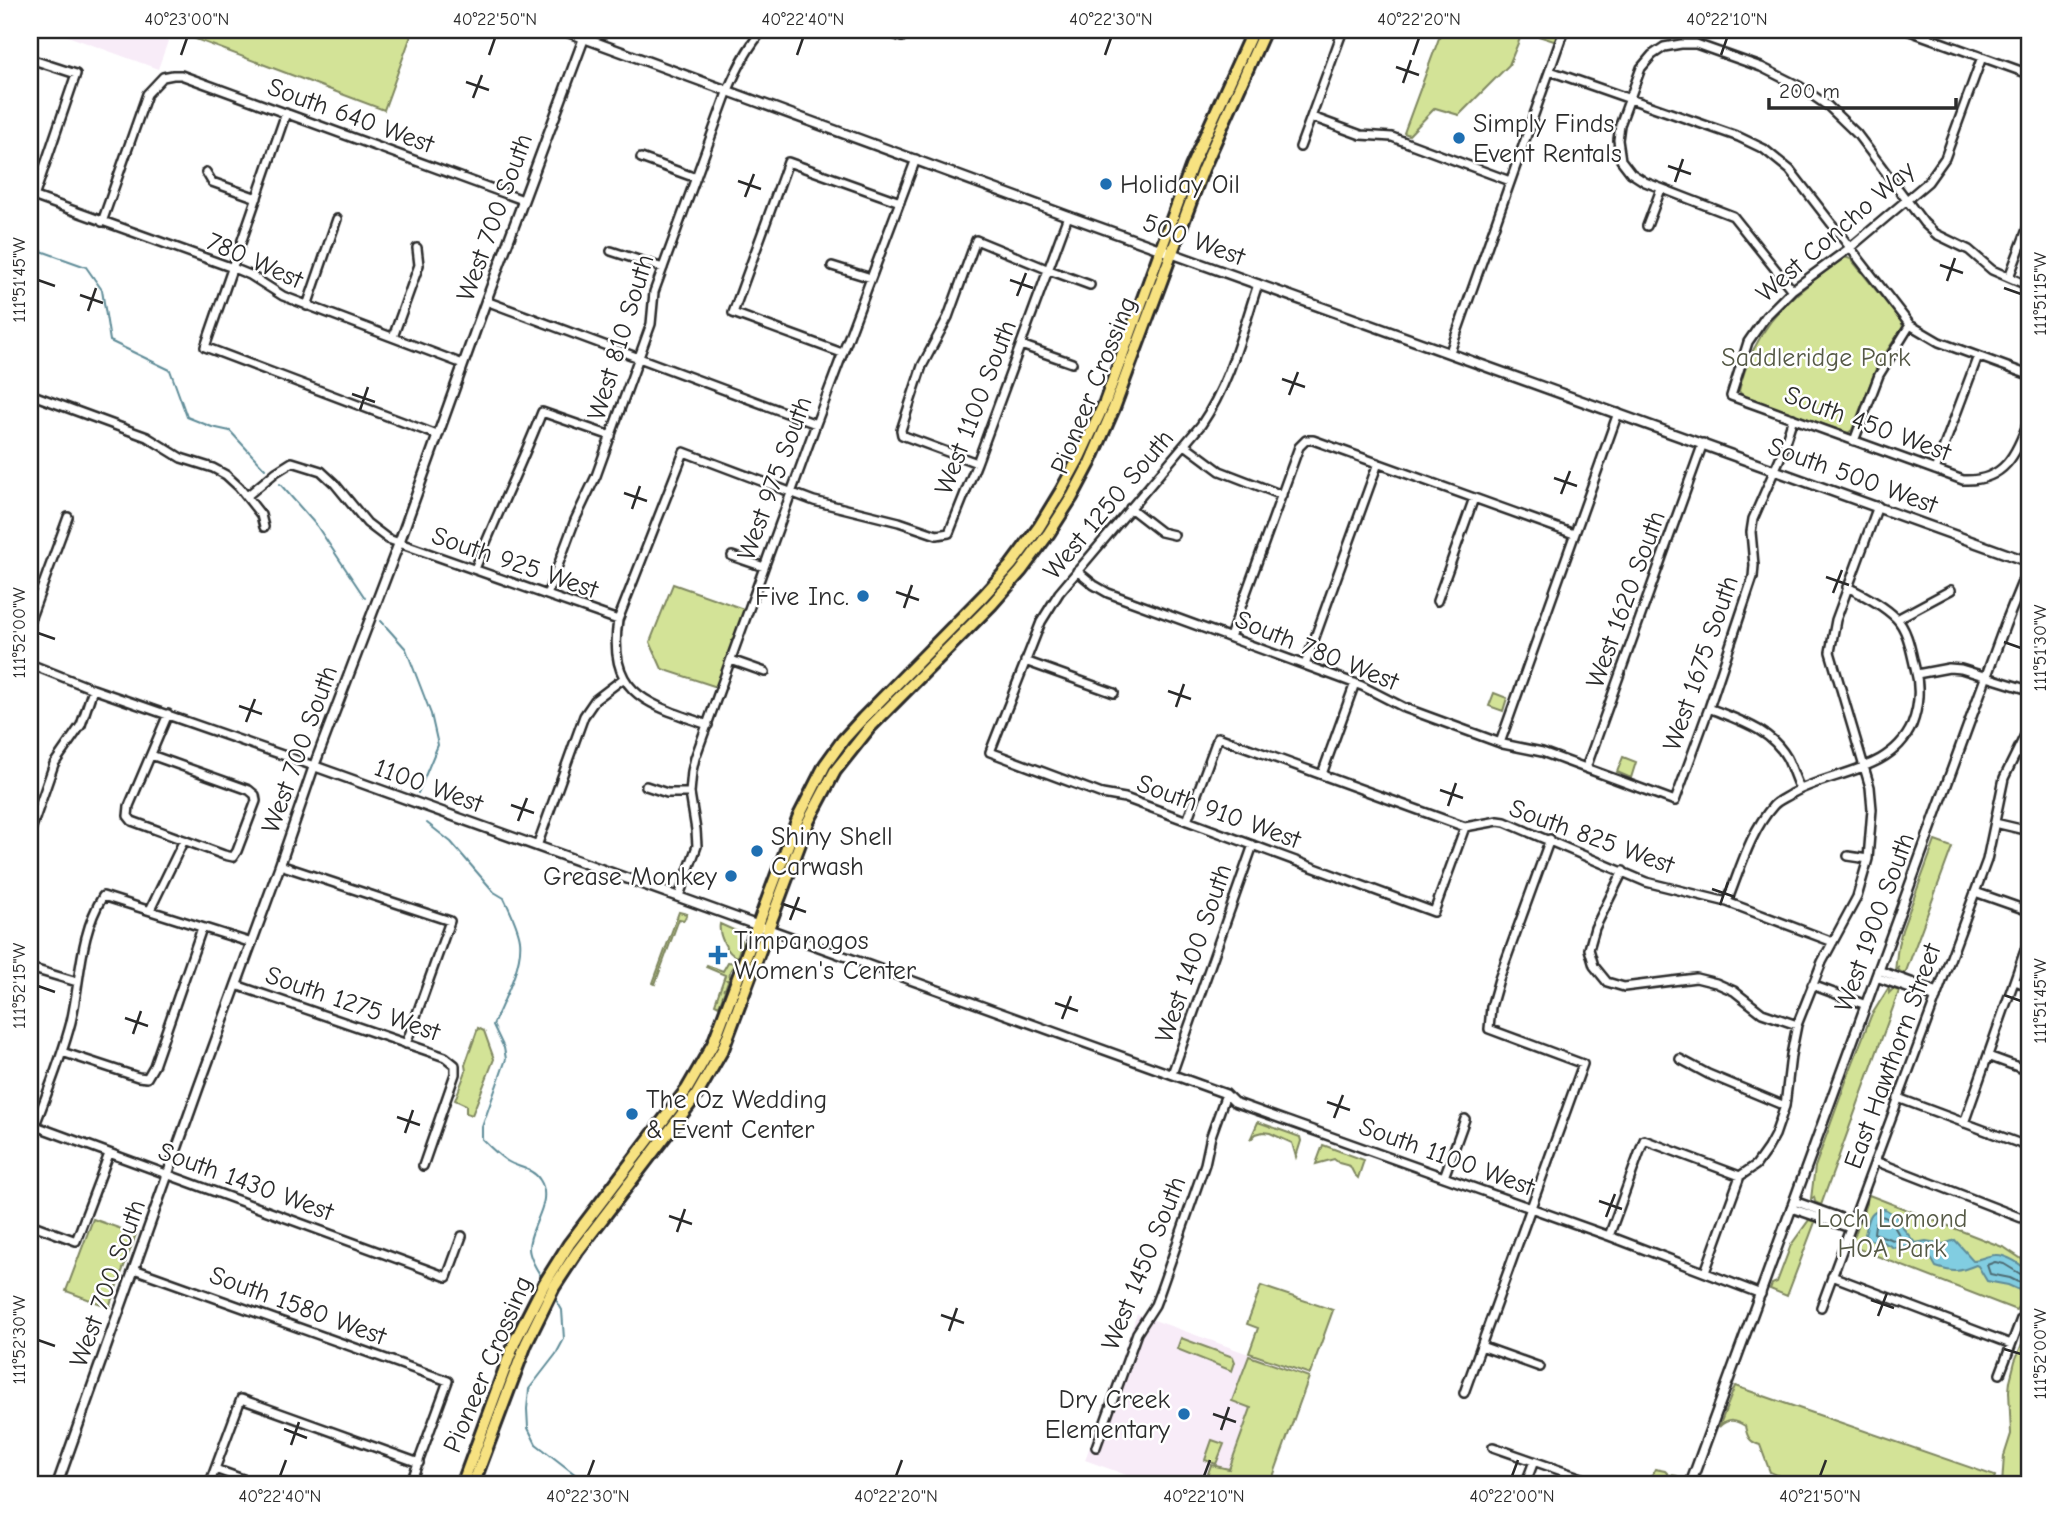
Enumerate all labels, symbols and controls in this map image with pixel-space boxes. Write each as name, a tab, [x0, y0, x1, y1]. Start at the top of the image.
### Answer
text: 40°23'00"N	[145, 9, 229, 30]
text: 40°22'50"N	[453, 9, 537, 30]
text: 40°22'40"N	[762, 9, 844, 30]
text: 40°22'30"N	[1069, 9, 1153, 30]
text: 40°22'20"N	[1377, 9, 1461, 30]
text: 40°22'10"N	[1686, 9, 1768, 30]
scale bar	[1769, 66, 1956, 110]
street label: South 640 West	[263, 72, 439, 160]
text: 200 m	[1779, 79, 1840, 103]
place label: Simply Finds Event Rentals	[1473, 109, 1622, 169]
street label: West 700 South	[451, 129, 539, 305]
marker: Simply Finds Event Rentals	[1451, 130, 1467, 146]
street label: West Concho Way	[1751, 155, 1921, 309]
place label: Holiday Oil	[1120, 170, 1240, 200]
marker: Holiday Oil	[1098, 176, 1114, 192]
street label: 500 West	[1138, 208, 1250, 273]
street label: 780 West	[202, 226, 309, 296]
text: 111°51'45"W	[9, 237, 30, 323]
street label: West 810 South	[582, 251, 660, 424]
text: 111°51'15"W	[2030, 252, 2051, 336]
street label: Pioneer Crossing	[1045, 292, 1143, 479]
street label: West 1100 South	[929, 316, 1023, 499]
park label: Saddleridge Park	[1721, 343, 1911, 373]
street label: South 450 West	[1780, 380, 1956, 468]
street label: West 975 South	[731, 392, 819, 564]
street label: West 1250 South	[1037, 424, 1180, 586]
street label: South 500 West	[1764, 431, 1943, 521]
street label: West 1620 South	[1580, 507, 1672, 692]
street label: South 925 West	[428, 520, 603, 606]
street label: West 1675 South	[1657, 572, 1745, 755]
place label: Five Inc.	[755, 582, 849, 612]
text: 111°52'00"W	[9, 587, 30, 679]
marker: Five Inc.	[855, 588, 871, 604]
text: 111°51'30"W	[2030, 604, 2051, 691]
street label: South 780 West	[1231, 605, 1404, 698]
street label: West 700 South	[256, 661, 344, 837]
street label: 1100 West	[370, 753, 488, 820]
street label: South 910 West	[1133, 768, 1306, 856]
street label: South 825 West	[1505, 793, 1680, 881]
place label: Shiny Shell Carwash	[771, 822, 893, 882]
street label: West 1900 South	[1829, 829, 1921, 1016]
marker: Shiny Shell Carwash	[749, 843, 765, 859]
street label: West 1400 South	[1149, 860, 1239, 1046]
place label: Grease Monkey	[543, 862, 717, 892]
marker: Grease Monkey	[723, 868, 739, 884]
place label: Timpanogos Women's Center	[734, 926, 917, 986]
street label: East Hawthorn Street	[1838, 938, 1948, 1173]
text: 111°52'15"W	[9, 943, 30, 1029]
marker: Timpanogos Women's Center	[708, 945, 728, 965]
text: 111°51'45"W	[2030, 958, 2051, 1044]
street label: South 1275 West	[262, 960, 445, 1048]
place label: The Oz Wedding & Event Center	[646, 1085, 827, 1145]
marker: The Oz Wedding & Event Center	[624, 1106, 640, 1122]
street label: South 1100 West	[1355, 1111, 1540, 1203]
street label: South 1430 West	[154, 1136, 339, 1228]
street label: West 1450 South	[1095, 1172, 1192, 1355]
street label: West 700 South	[64, 1195, 152, 1371]
park label: Loch Lomond HOA Park	[1816, 1204, 1968, 1264]
street label: South 1580 West	[205, 1260, 392, 1352]
street label: Pioneer Crossing	[437, 1272, 539, 1457]
text: 111°52'30"W	[9, 1295, 30, 1385]
text: 111°52'00"W	[2030, 1308, 2051, 1400]
place label: Dry Creek Elementary	[1045, 1385, 1170, 1445]
marker: Dry Creek Elementary	[1176, 1406, 1192, 1422]
text: 40°22'40"N	[239, 1486, 321, 1507]
text: 40°22'30"N	[546, 1486, 630, 1507]
text: 40°22'20"N	[854, 1486, 938, 1507]
text: 40°22'10"N	[1163, 1486, 1245, 1507]
text: 40°22'00"N	[1469, 1486, 1555, 1507]
text: 40°21'50"N	[1779, 1486, 1861, 1507]

